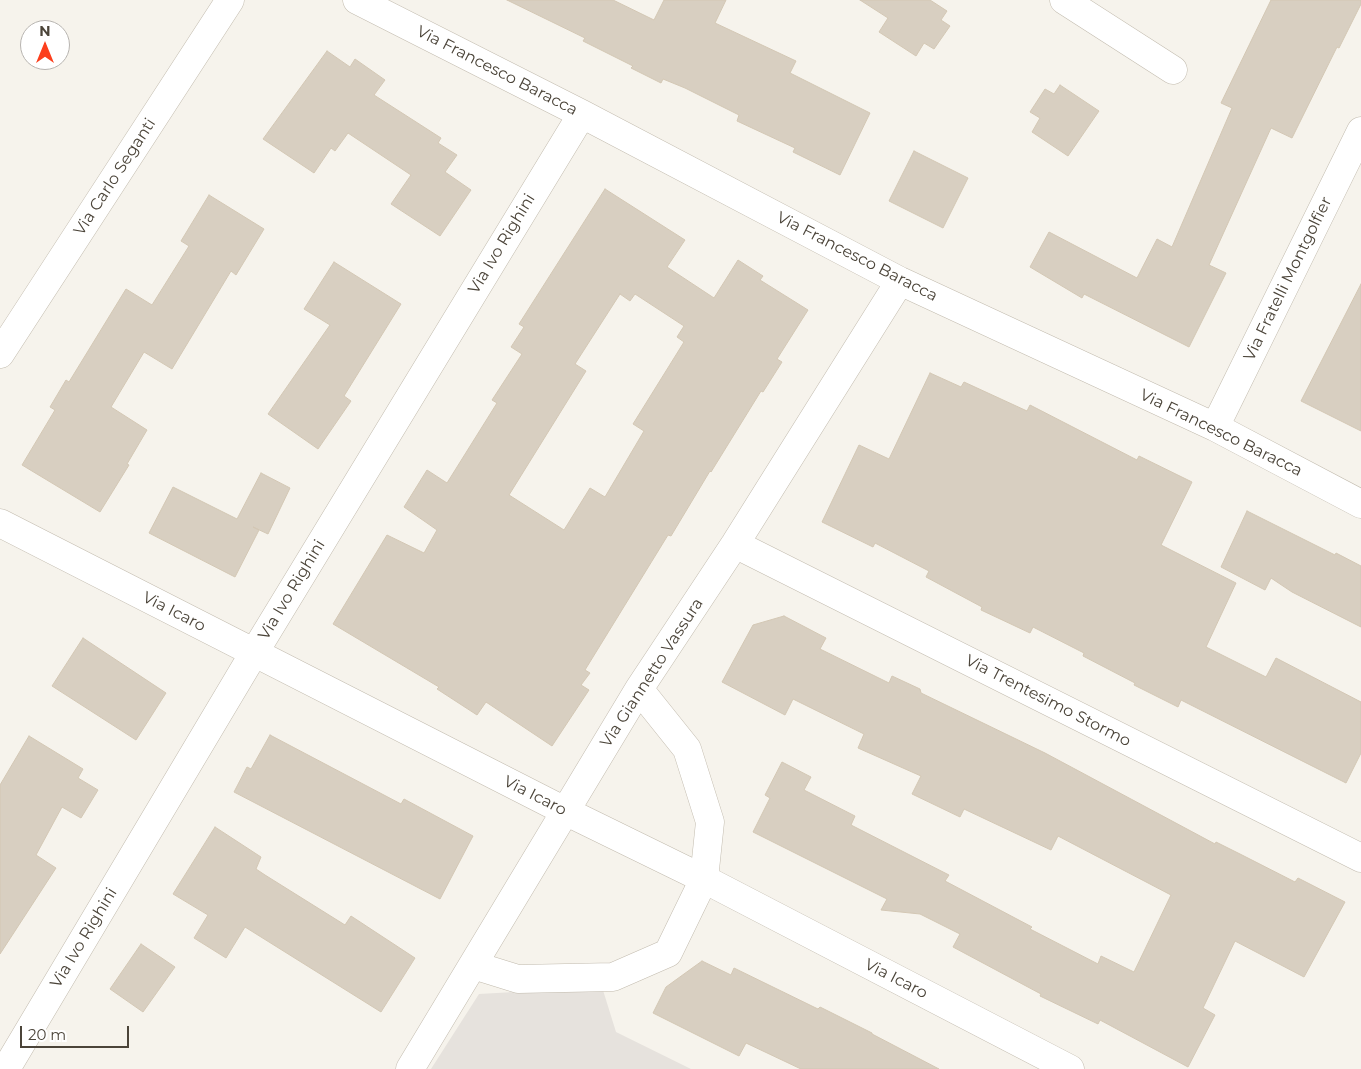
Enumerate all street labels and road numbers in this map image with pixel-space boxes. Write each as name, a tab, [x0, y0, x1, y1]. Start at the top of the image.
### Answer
street label: Via Francesco Baracca	[413, 22, 581, 120]
street label: Via Carlo Seganti	[70, 115, 160, 239]
street label: Via Ivo Righini	[465, 190, 539, 298]
street label: Via Fratelli Montgolfier	[1240, 194, 1336, 364]
street label: Via Francesco Baracca	[773, 208, 941, 306]
street label: Via Francesco Baracca	[1137, 385, 1305, 481]
street label: Via Ivo Righini	[255, 536, 329, 644]
street label: Via Icaro	[139, 588, 209, 636]
street label: Via Giannetto Vassura	[597, 595, 707, 751]
street label: Via Trentesimo Stormo	[962, 651, 1134, 751]
street label: Via Icaro	[500, 772, 570, 820]
street label: Via Ivo Righini	[47, 884, 121, 992]
street label: Via Icaro	[861, 955, 931, 1003]

